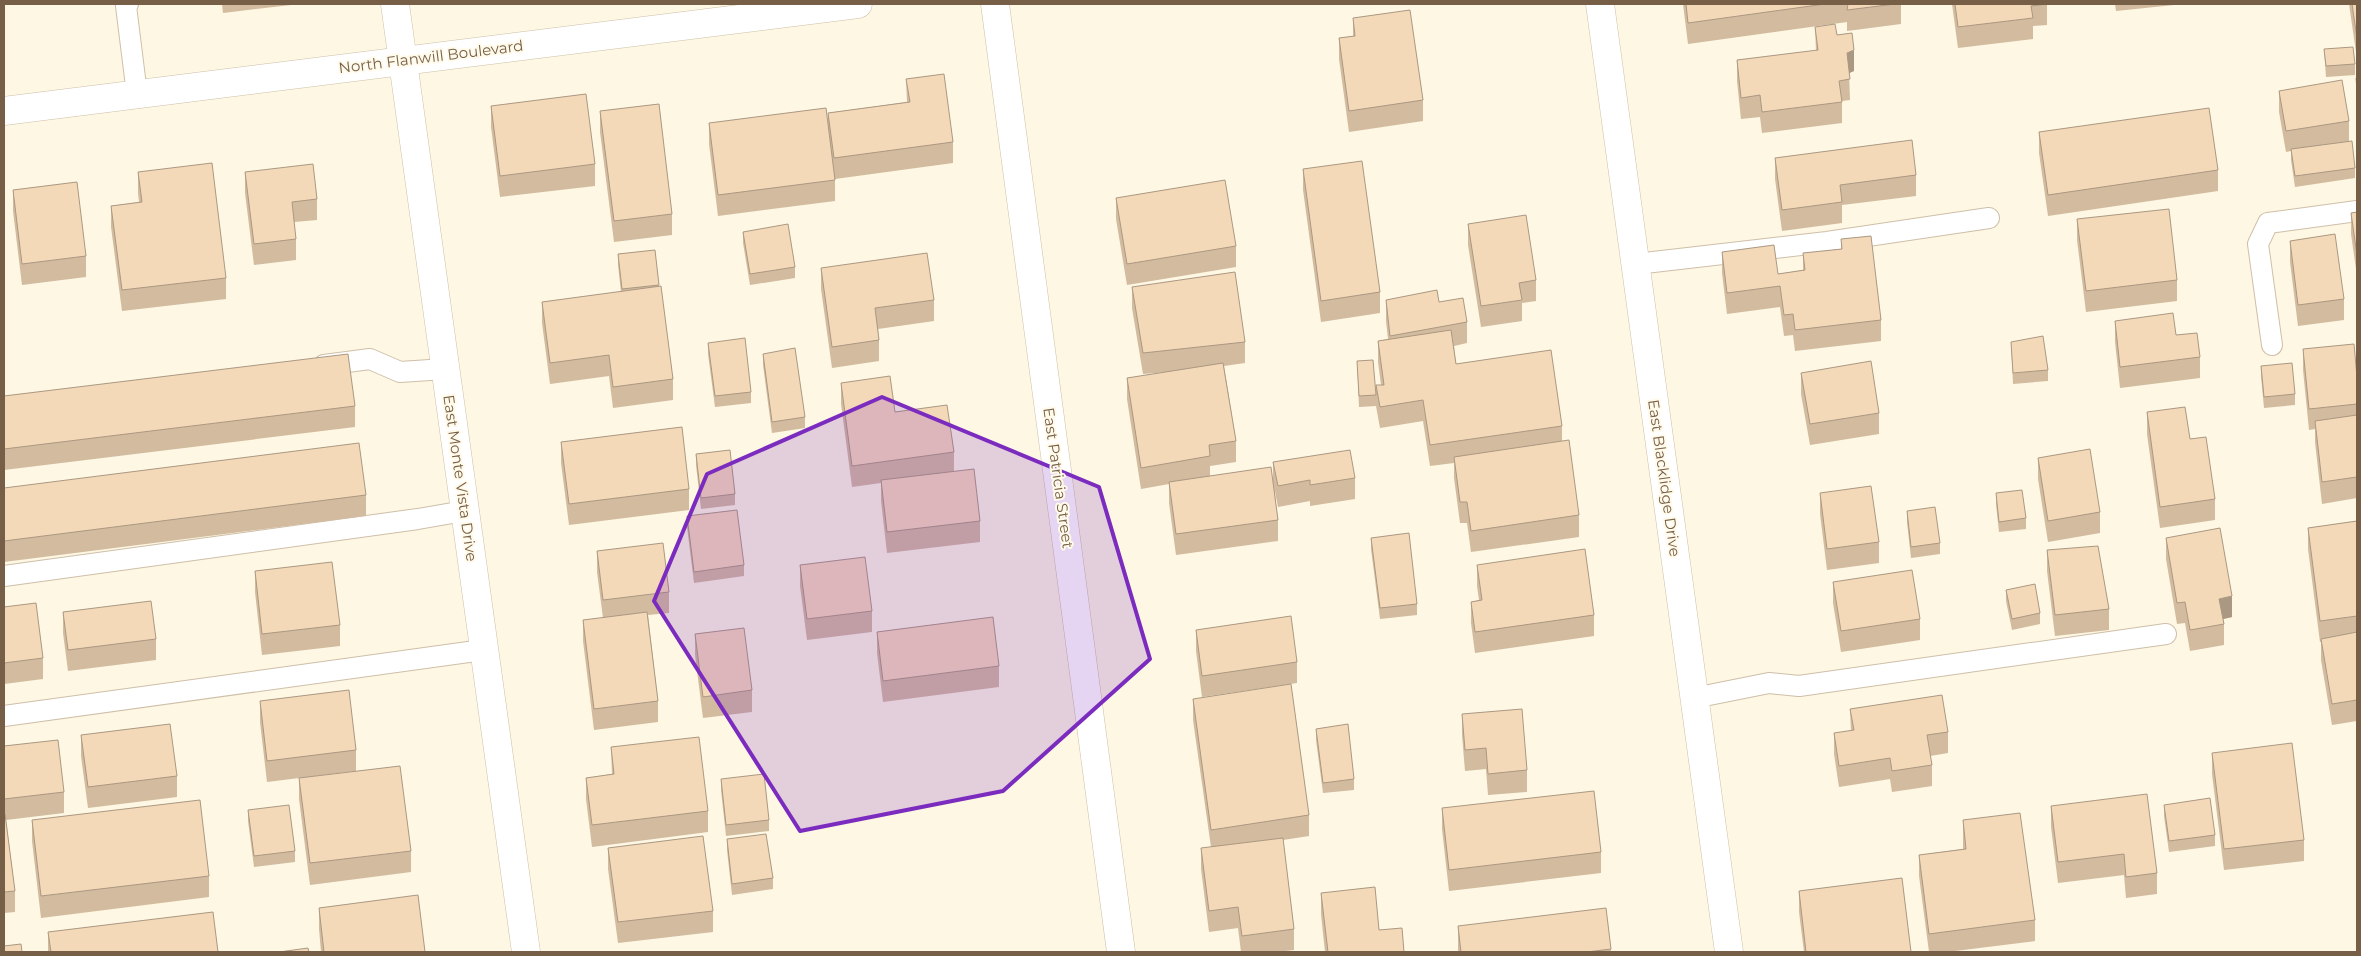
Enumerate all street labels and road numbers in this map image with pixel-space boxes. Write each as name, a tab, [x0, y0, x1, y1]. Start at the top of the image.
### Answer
street label: North Flanwill Boulevard	[337, 36, 524, 77]
street label: East Monte Vista Drive	[439, 393, 482, 563]
street label: East Blacklidge Drive	[1644, 398, 1685, 558]
street label: East Patricia Street	[1039, 406, 1078, 550]

